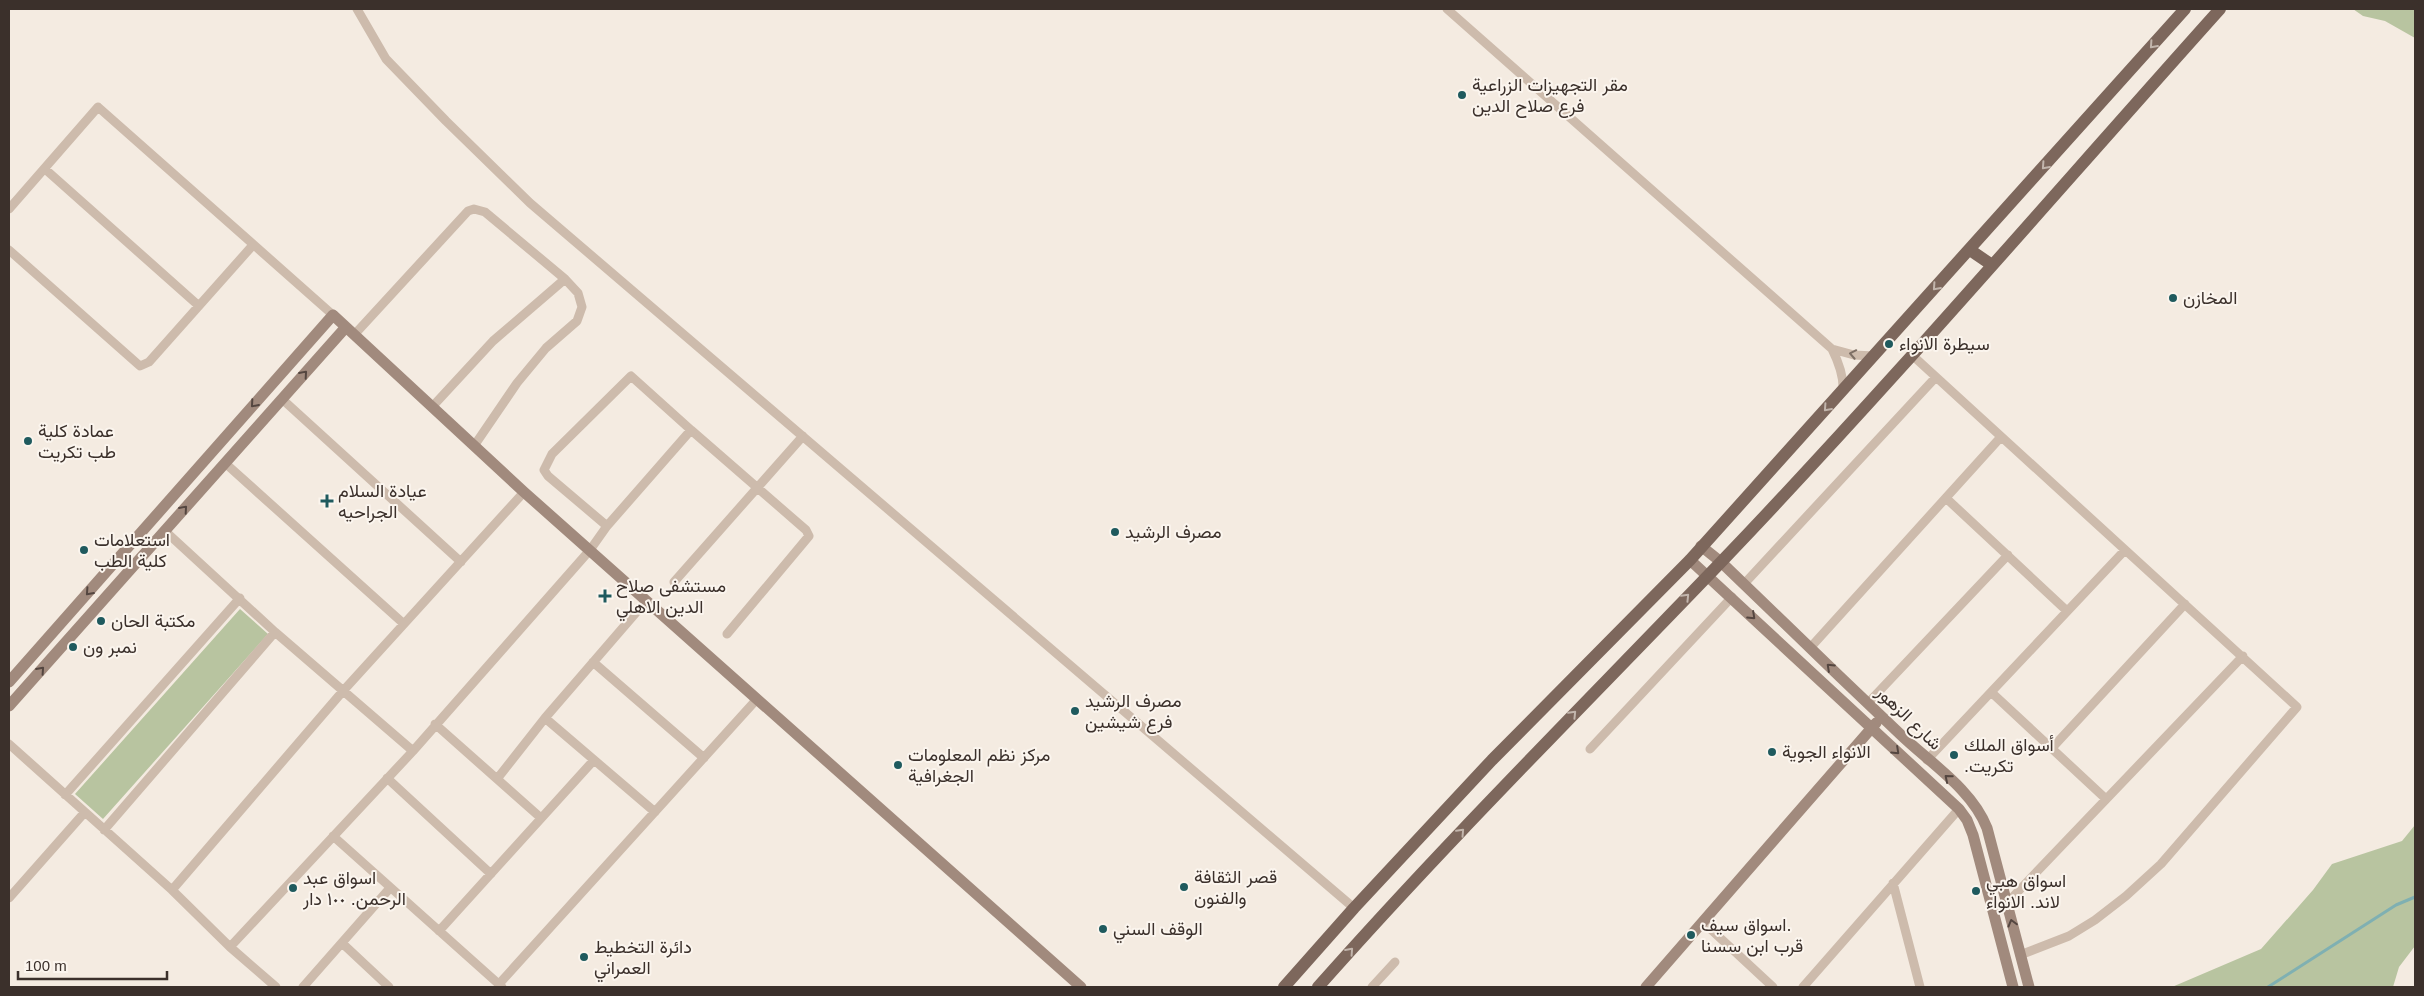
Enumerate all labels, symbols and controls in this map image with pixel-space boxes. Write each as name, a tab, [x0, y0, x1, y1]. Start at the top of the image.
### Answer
one-way arrow	[2150, 40, 2159, 49]
place label: مقر التجهيزات الزراعية فرع صلاح الدين	[1472, 75, 1628, 118]
marker: مقر التجهيزات الزراعية فرع صلاح الدين	[1456, 89, 1468, 101]
one-way arrow	[2041, 161, 2050, 170]
one-way arrow	[1933, 282, 1942, 291]
place label: المخازن	[2183, 288, 2237, 309]
marker: المخازن	[2167, 292, 2179, 304]
place label: سيطرة الانواء	[1899, 334, 1990, 355]
marker: سيطرة الانواء	[1883, 338, 1895, 350]
one-way arrow	[1848, 350, 1857, 360]
one-way arrow	[298, 371, 307, 380]
one-way arrow	[252, 398, 260, 407]
one-way arrow	[1824, 403, 1833, 412]
place label: عمادة كلية طب تكريت	[38, 421, 116, 463]
marker: عمادة كلية طب تكريت	[22, 435, 34, 447]
place label: عيادة السلام الجراحيه	[338, 481, 427, 523]
marker: عيادة السلام الجراحيه	[320, 494, 334, 508]
one-way arrow	[178, 506, 187, 515]
place label: مصرف الرشيد	[1125, 522, 1222, 543]
marker: مصرف الرشيد	[1109, 526, 1121, 538]
place label: استعلامات كلية الطب	[94, 530, 170, 571]
marker: استعلامات كلية الطب	[78, 544, 90, 556]
place label: مستشفى صلاح الدين الاهلي	[616, 576, 726, 622]
one-way arrow	[86, 586, 95, 595]
marker: مستشفى صلاح الدين الاهلي	[598, 589, 612, 603]
one-way arrow	[1680, 594, 1689, 603]
one-way arrow	[1746, 610, 1755, 619]
place label: مكتبة الحان	[111, 611, 195, 631]
marker: مكتبة الحان	[95, 615, 107, 627]
place label: نمبر ون	[83, 637, 137, 658]
marker: نمبر ون	[67, 641, 79, 653]
one-way arrow	[1827, 664, 1836, 673]
one-way arrow	[35, 666, 44, 675]
street label: شارع الزهور	[1870, 681, 1946, 755]
place label: مصرف الرشيد فرع شيشين	[1085, 691, 1182, 734]
marker: مصرف الرشيد فرع شيشين	[1069, 705, 1081, 717]
one-way arrow	[1567, 711, 1576, 720]
place label: أسواق الملك .تكريت	[1964, 735, 2054, 777]
place label: الانواء الجوية	[1782, 742, 1871, 763]
place label: مركز نظم المعلومات الجغرافية	[908, 745, 1050, 787]
one-way arrow	[1891, 745, 1900, 754]
marker: الانواء الجوية	[1766, 746, 1778, 758]
marker: أسواق الملك .تكريت	[1948, 749, 1960, 761]
marker: مركز نظم المعلومات الجغرافية	[892, 759, 904, 771]
one-way arrow	[1945, 775, 1954, 784]
one-way arrow	[1455, 828, 1464, 837]
place label: قصر الثقافة والفنون	[1194, 867, 1277, 909]
place label: اسواق عبد الرحمن. ١٠٠ دار	[302, 868, 406, 910]
place label: اسواق هبي لاند. الانواء	[1986, 871, 2066, 913]
marker: قصر الثقافة والفنون	[1178, 881, 1190, 893]
marker: اسواق عبد الرحمن. ١٠٠ دار	[287, 882, 299, 894]
marker: اسواق هبي لاند. الانواء	[1970, 885, 1982, 897]
place label: اسواق سيف. قرب ابن سسنا	[1701, 915, 1803, 957]
place label: الوقف السني	[1113, 919, 1203, 944]
one-way arrow	[2007, 919, 2018, 928]
marker: الوقف السني	[1097, 923, 1109, 935]
marker: اسواق سيف. قرب ابن سسنا	[1685, 929, 1697, 941]
place label: دائرة التخطيط العمراني	[594, 937, 692, 983]
one-way arrow	[1345, 947, 1354, 956]
scale bar	[18, 948, 166, 980]
marker: دائرة التخطيط العمراني	[578, 951, 590, 963]
text: 100 m	[25, 957, 67, 974]

